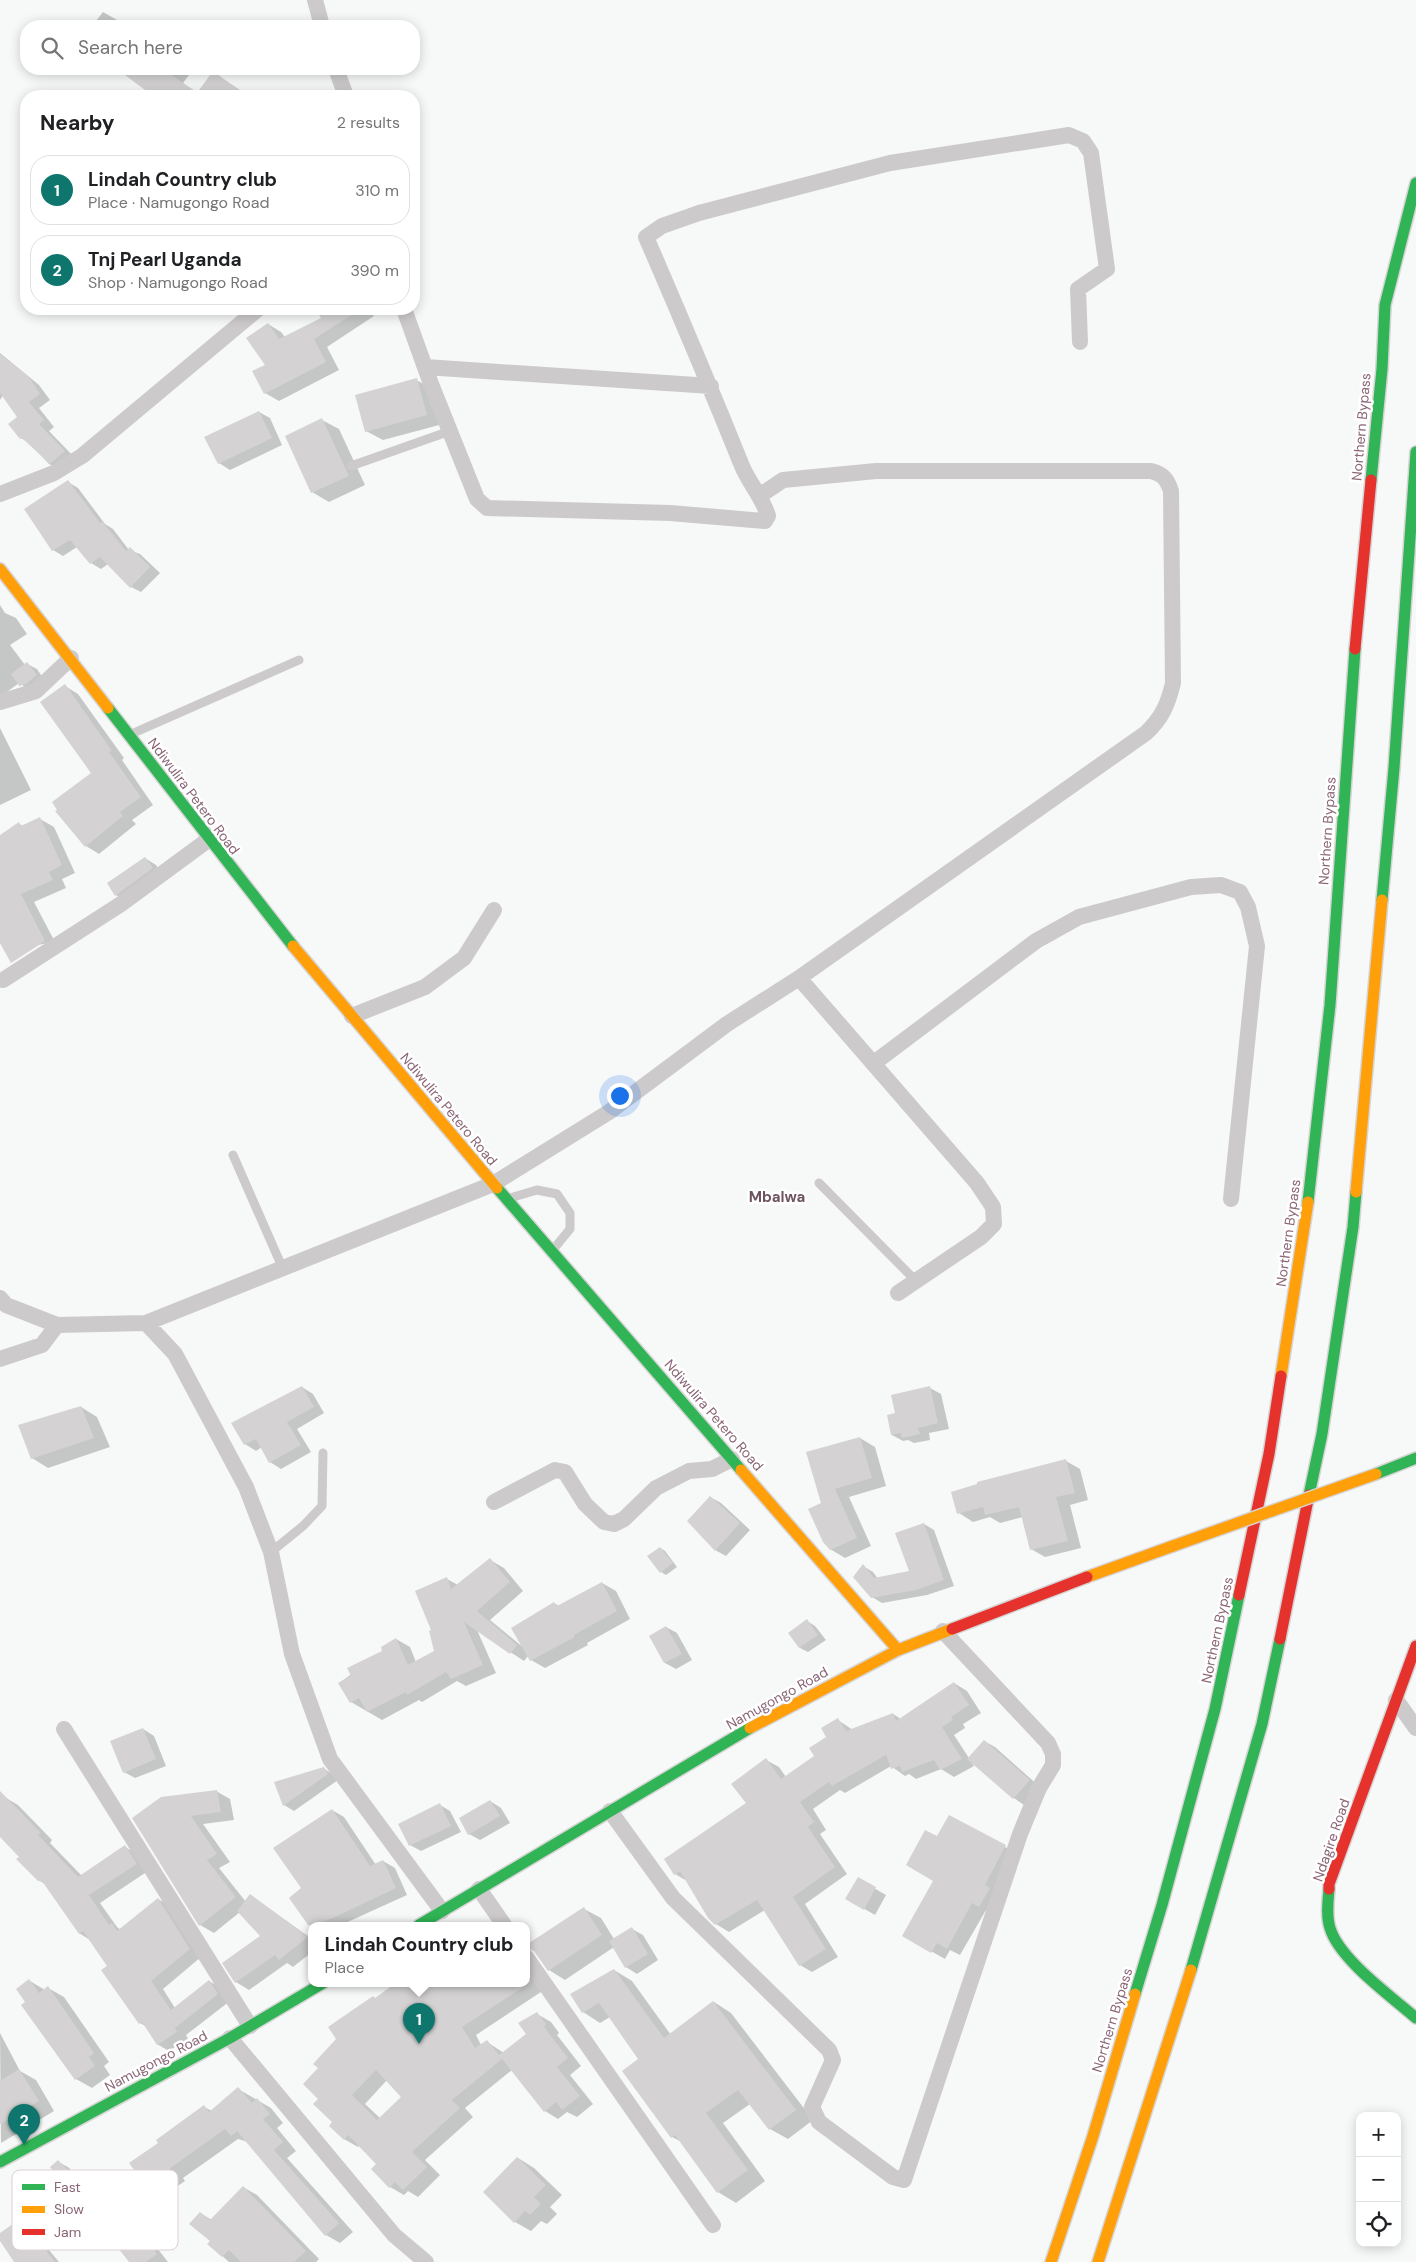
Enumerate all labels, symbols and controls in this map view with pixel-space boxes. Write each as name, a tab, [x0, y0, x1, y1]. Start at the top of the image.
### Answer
search box	[20, 20, 420, 75]
icon: search	[38, 34, 66, 62]
text: Search here	[78, 35, 183, 60]
text: Nearby	[40, 109, 114, 137]
text: 2 results	[337, 112, 400, 133]
text: Lindah Country club	[88, 167, 277, 192]
text: 1	[54, 180, 60, 201]
text: 310 m	[355, 180, 399, 201]
text: Place · Namugongo Road	[88, 192, 270, 213]
text: Tnj Pearl Uganda	[88, 247, 242, 272]
text: 2	[52, 260, 62, 281]
text: 390 m	[351, 260, 399, 281]
text: Shop · Namugongo Road	[88, 272, 268, 293]
street label: Northern Bypass	[1347, 372, 1375, 482]
street label: Ndiwulira Petero Road	[144, 734, 244, 858]
street label: Northern Bypass	[1314, 776, 1340, 886]
street label: Ndiwulira Petero Road	[397, 1049, 501, 1169]
your location	[607, 1083, 633, 1109]
street label: Northern Bypass	[1272, 1178, 1304, 1288]
district label: Mbalwa	[749, 1187, 805, 1207]
street label: Ndiwulira Petero Road	[661, 1356, 767, 1474]
street label: Northern Bypass	[1197, 1575, 1237, 1685]
street label: Namugongo Road	[723, 1663, 831, 1733]
street label: Ndagire Road	[1308, 1796, 1354, 1884]
popup	[308, 1922, 530, 1987]
text: Lindah Country club	[324, 1932, 514, 1957]
text: Place	[324, 1957, 364, 1978]
street label: Northern Bypass	[1088, 1966, 1136, 2074]
pin: 1	[403, 2003, 435, 2044]
street label: Namugongo Road	[102, 2026, 210, 2096]
pin: 2	[8, 2104, 40, 2145]
map controls	[1356, 2112, 1401, 2247]
button: +	[1356, 2112, 1401, 2157]
button: −	[1356, 2157, 1401, 2202]
legend	[12, 2170, 178, 2250]
text: Fast	[54, 2178, 81, 2196]
text: Slow	[54, 2200, 84, 2218]
button: locate	[1356, 2202, 1401, 2247]
text: Jam	[54, 2223, 81, 2241]

